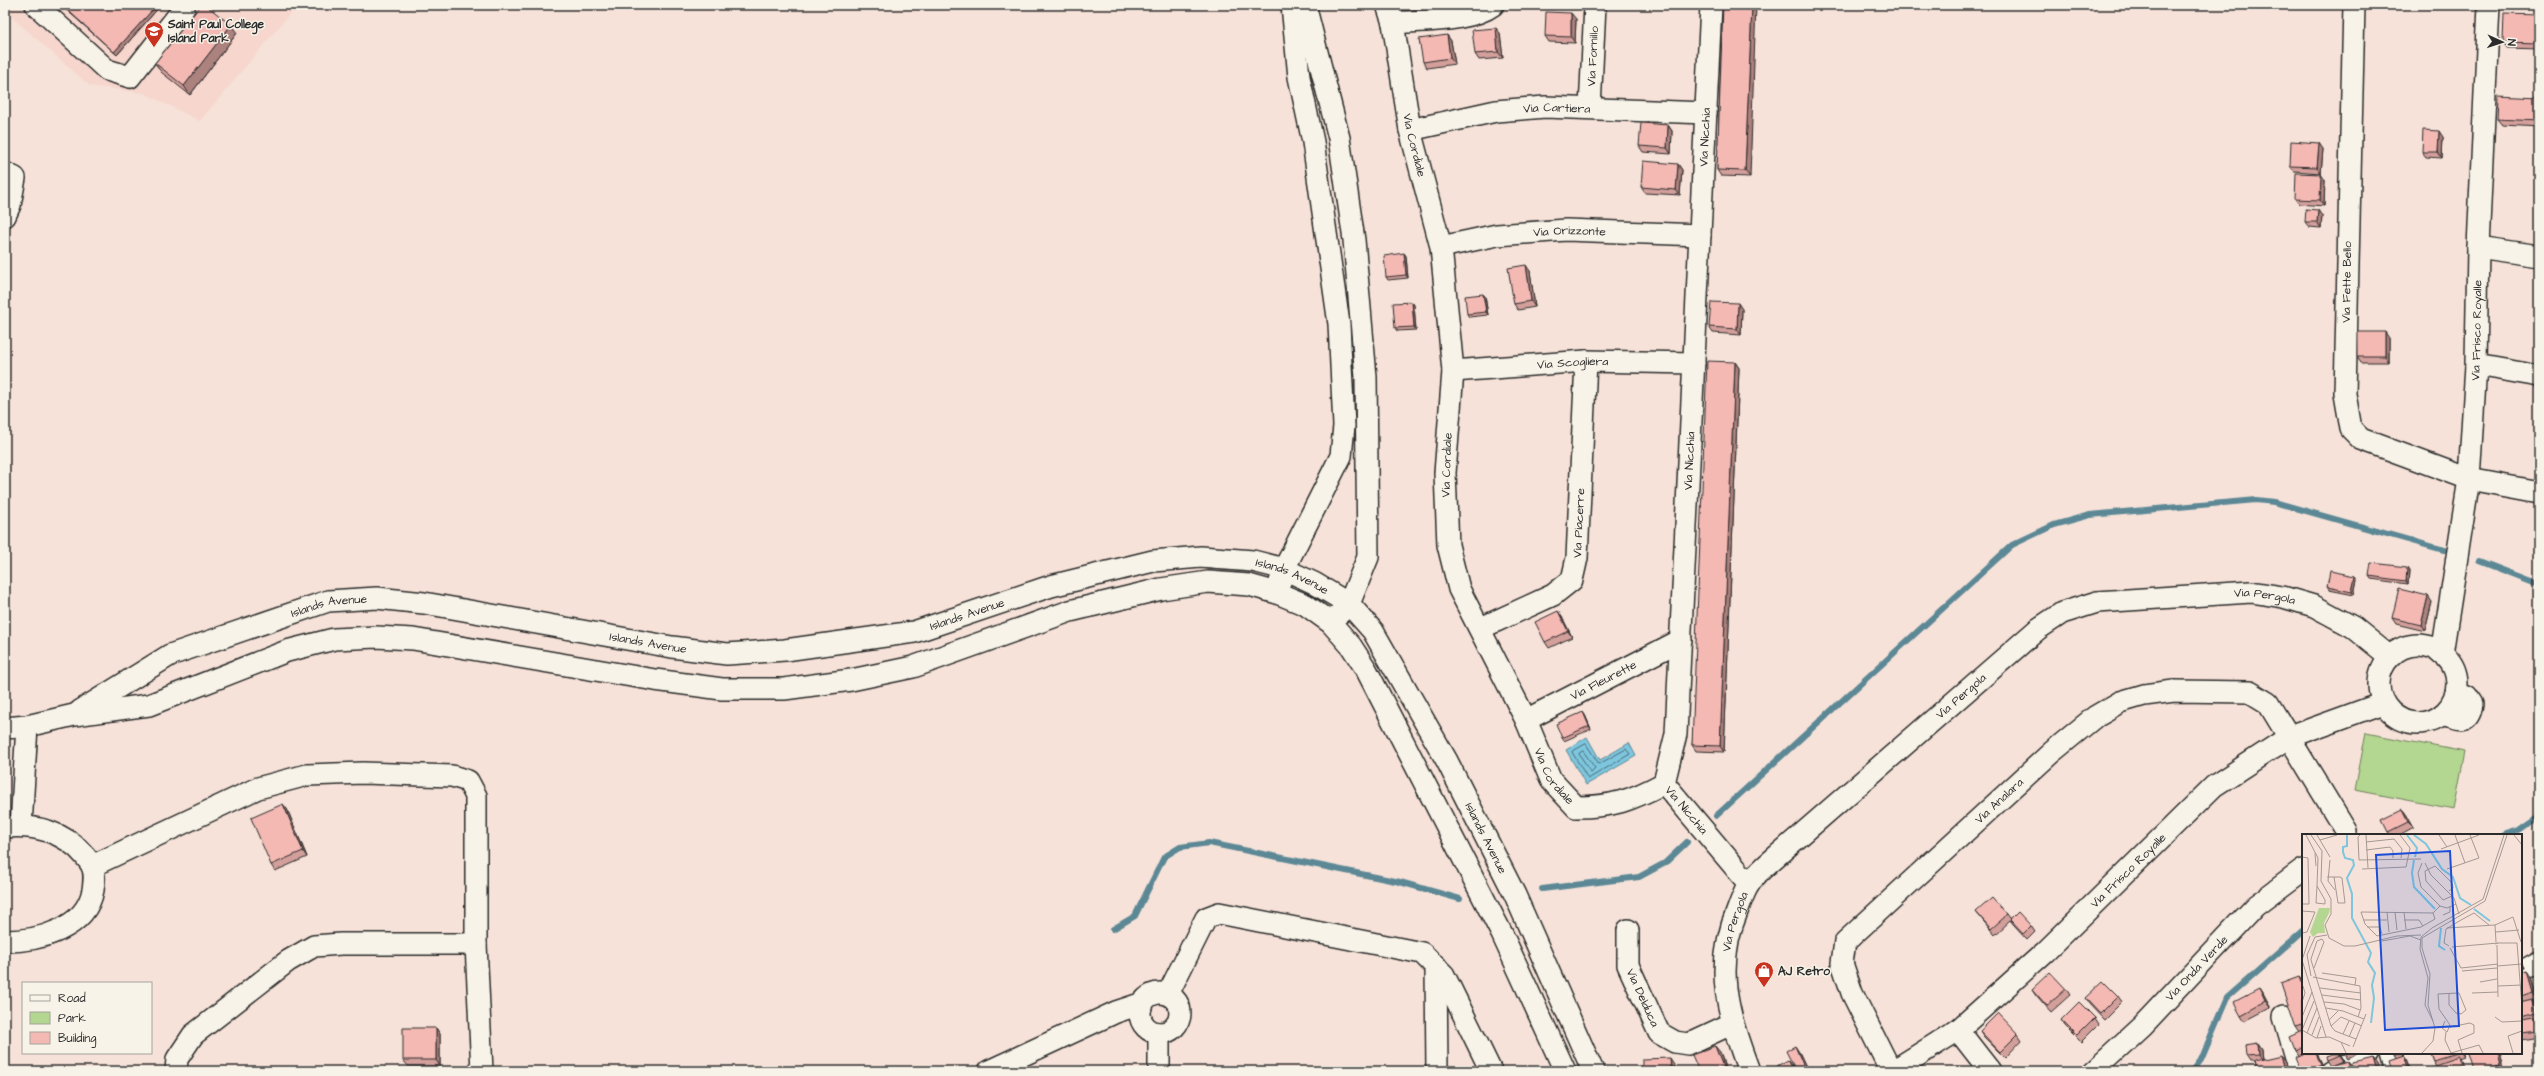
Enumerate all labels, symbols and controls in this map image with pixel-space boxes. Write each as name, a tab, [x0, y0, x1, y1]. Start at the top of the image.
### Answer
place label: Saint Paul College Island Park	[167, 16, 265, 47]
school or university icon: Saint Paul College Island Park	[143, 20, 165, 48]
north arrow	[2482, 22, 2522, 62]
street label: Via Fornillo	[1583, 25, 1602, 87]
text: N	[2504, 39, 2519, 46]
street label: Via Cartiera	[1522, 98, 1591, 117]
street label: Via Nicchia	[1695, 107, 1715, 167]
street label: Via Cordiale	[1399, 112, 1431, 179]
street label: Via Orizzonte	[1533, 221, 1607, 241]
street label: Via Fette Bello	[2338, 241, 2356, 323]
street label: Via Frisco Royalle	[2467, 279, 2487, 381]
street label: Via Scogliera	[1536, 352, 1609, 373]
street label: Via Nicchia	[1679, 431, 1699, 490]
street label: Via Cordiale	[1437, 432, 1457, 498]
street label: Via Piacerre	[1569, 487, 1589, 558]
street label: Islands Avenue	[1254, 554, 1332, 599]
street label: Via Pergola	[2233, 583, 2297, 609]
street label: Islands Avenue	[288, 590, 368, 622]
street label: Islands Avenue	[927, 594, 1007, 635]
street label: Islands Avenue	[608, 628, 688, 657]
street label: Via Fleurette	[1567, 656, 1640, 704]
street label: Via Pergola	[1932, 669, 1990, 723]
street label: Via Cordiale	[1530, 745, 1578, 809]
street label: Via Analara	[1971, 774, 2027, 828]
street label: Via Nicchia	[1661, 782, 1712, 838]
street label: Islands Avenue	[1461, 800, 1512, 877]
street label: Via Frisco Royalle	[2086, 829, 2170, 912]
inset map	[2302, 834, 2522, 1054]
street label: Via Pergola	[1718, 889, 1752, 953]
street label: Via Onda Verde	[2161, 931, 2232, 1005]
shop icon: AJ Retro	[1753, 960, 1775, 988]
place label: AJ Retro	[1778, 963, 1830, 980]
street label: Via Delduca	[1622, 966, 1664, 1030]
legend	[22, 982, 152, 1054]
text: Road	[58, 990, 86, 1007]
text: Park	[58, 1010, 86, 1027]
text: Building	[58, 1030, 96, 1048]

